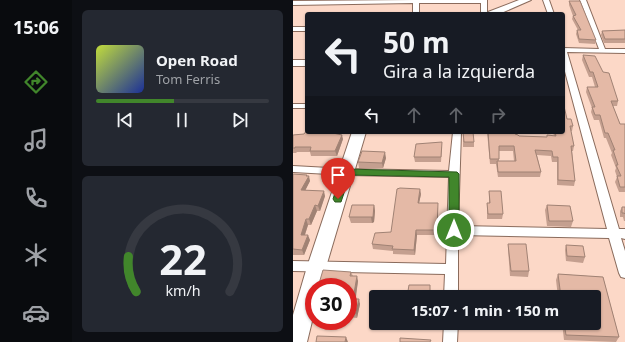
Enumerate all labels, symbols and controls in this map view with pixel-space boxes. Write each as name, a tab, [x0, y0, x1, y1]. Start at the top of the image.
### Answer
text: 15:06	[13, 15, 59, 39]
text: 50 m	[383, 23, 450, 61]
icon: left	[317, 28, 369, 80]
text: Open Road	[156, 50, 238, 70]
text: Gira a la izquierda	[383, 59, 535, 83]
icon: directions	[22, 68, 50, 96]
text: Tom Ferris	[156, 70, 220, 88]
icon: left	[361, 104, 383, 126]
icon: ahead	[403, 104, 425, 126]
icon: ahead	[445, 104, 467, 126]
icon: right	[487, 104, 509, 126]
icon: previous	[114, 109, 136, 131]
icon: pause	[171, 109, 193, 131]
icon: next	[229, 109, 251, 131]
icon: music	[22, 126, 50, 154]
pin	[321, 158, 355, 199]
icon: arrive	[327, 164, 349, 186]
icon: phone	[22, 184, 50, 212]
position arrow	[433, 209, 475, 251]
text: 22	[159, 231, 206, 287]
icon: climate	[22, 241, 50, 269]
speed limit sign: 30	[305, 278, 357, 330]
text: km/h	[165, 281, 200, 300]
icon: car	[22, 299, 50, 327]
text: 15:07 · 1 min · 150 m	[411, 300, 559, 320]

